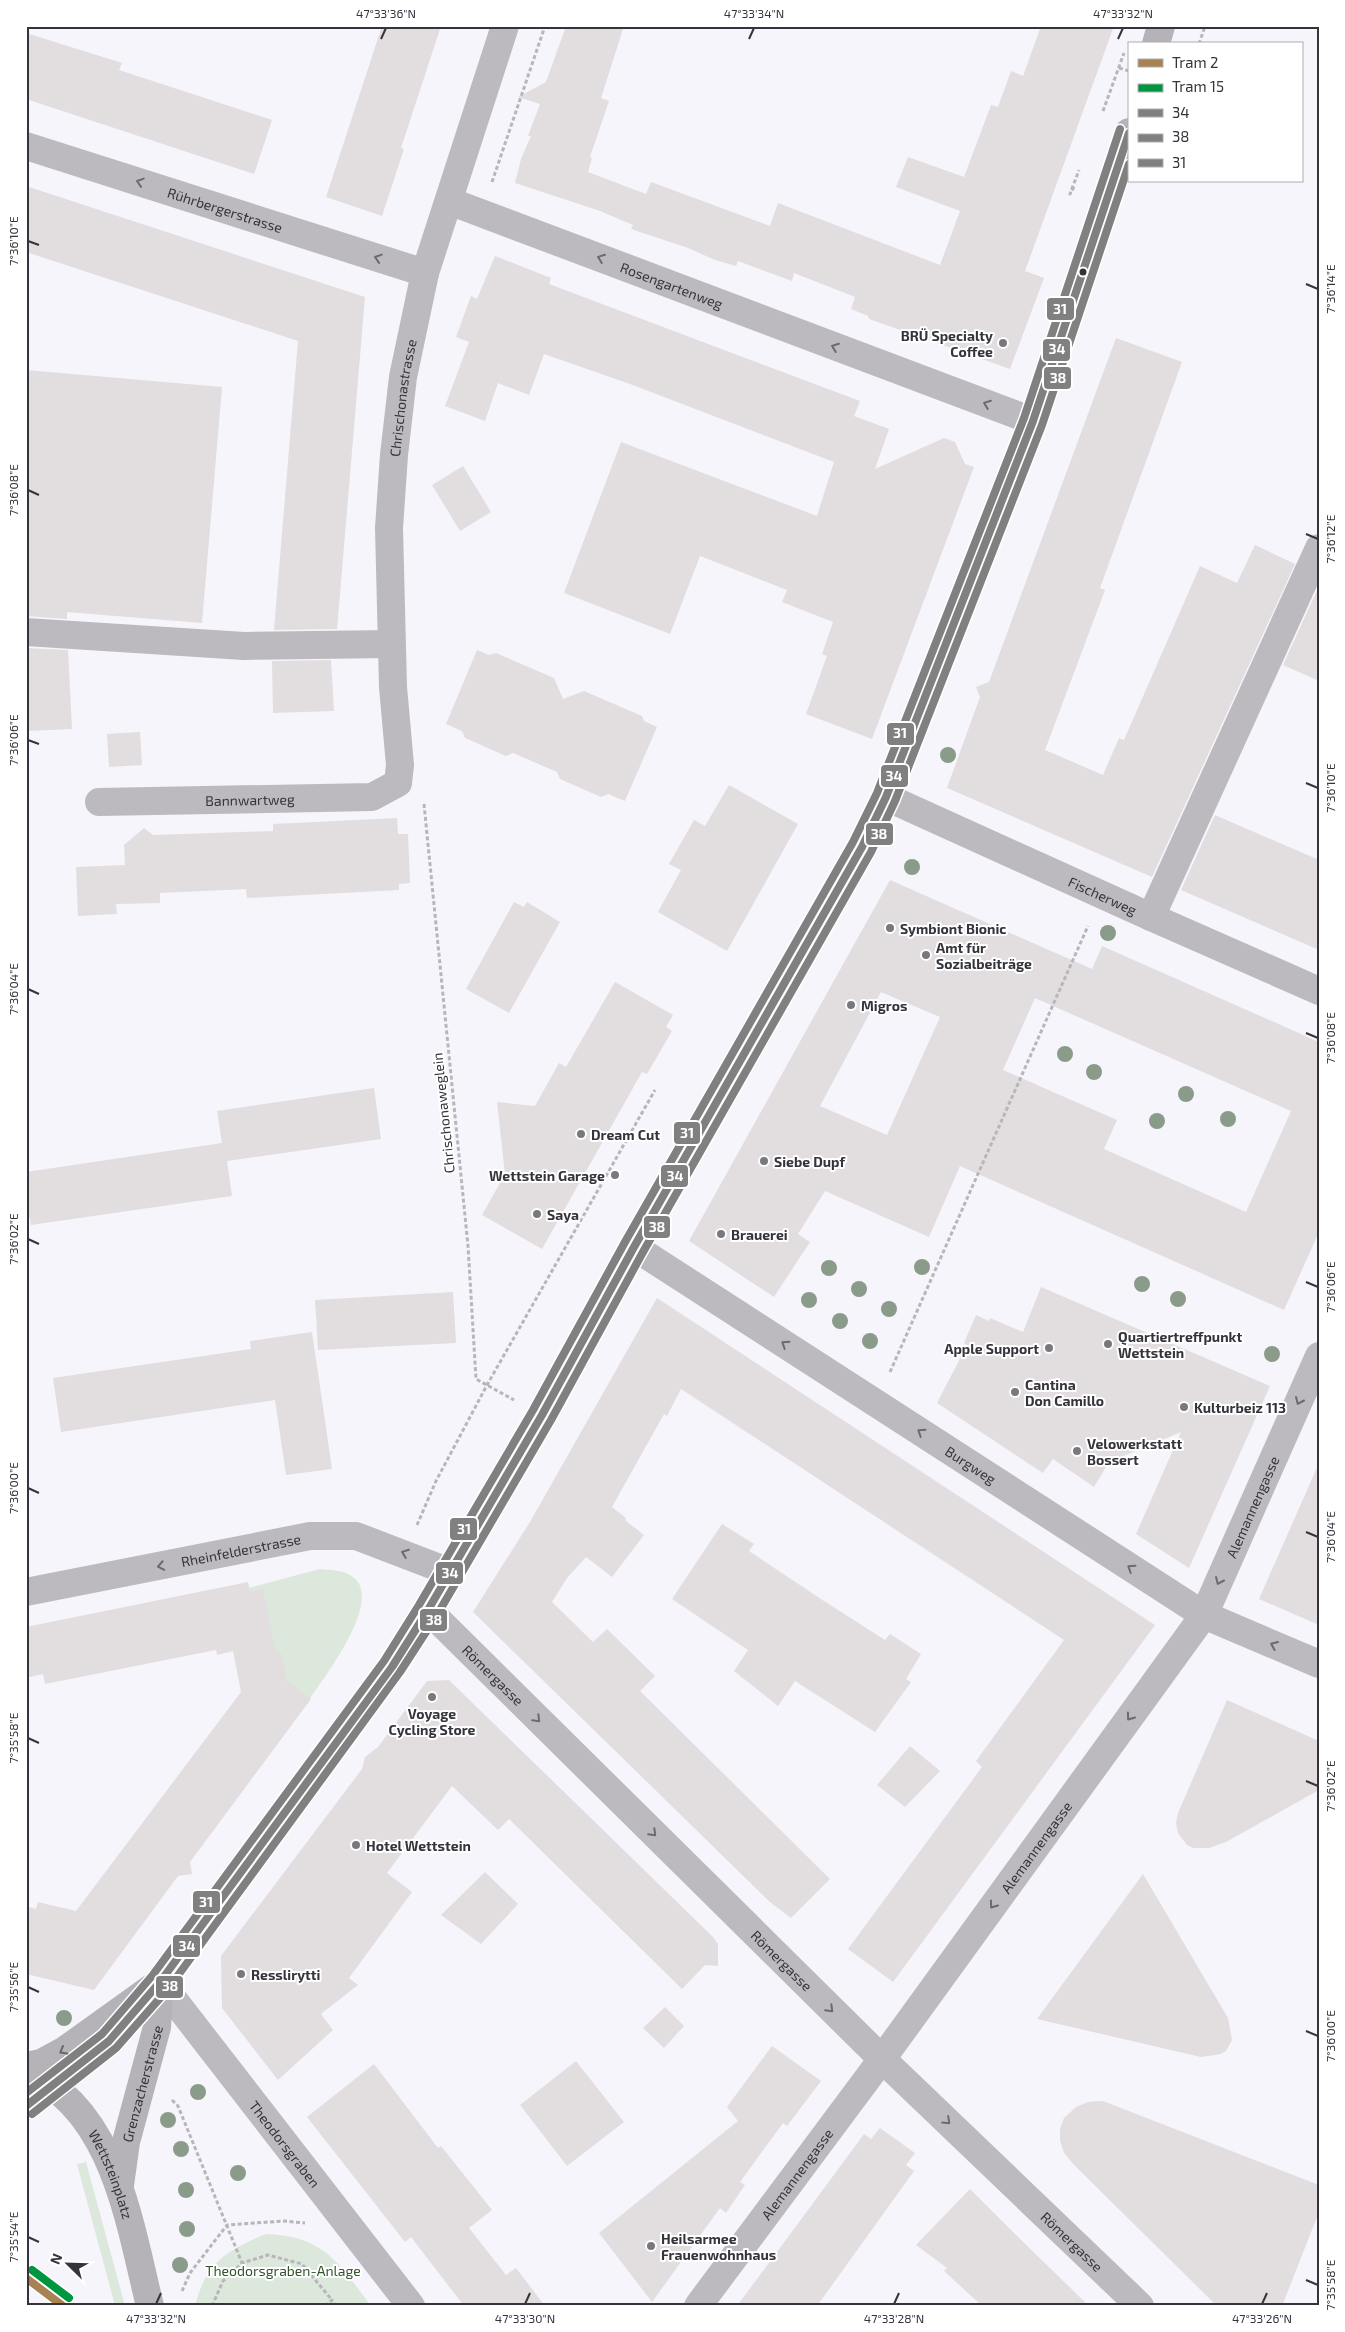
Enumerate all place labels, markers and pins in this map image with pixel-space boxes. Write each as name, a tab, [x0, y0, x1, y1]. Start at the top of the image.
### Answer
unlabelled marker	[1078, 267, 1088, 277]
place label: BRÜ Specialty Coffee	[901, 327, 993, 360]
marker: BRÜ Specialty Coffee	[997, 337, 1009, 349]
place label: Symbiont Bionic	[900, 920, 1006, 937]
marker: Symbiont Bionic	[884, 922, 896, 934]
place label: Amt für Sozialbeiträge	[936, 939, 1032, 972]
marker: Amt für Sozialbeiträge	[920, 949, 932, 961]
place label: Migros	[861, 997, 907, 1014]
marker: Migros	[845, 999, 857, 1011]
place label: Dream Cut	[591, 1126, 660, 1143]
marker: Dream Cut	[575, 1128, 587, 1140]
place label: Siebe Dupf	[774, 1153, 845, 1170]
marker: Siebe Dupf	[758, 1155, 770, 1167]
place label: Wettstein Garage	[489, 1167, 605, 1184]
marker: Wettstein Garage	[609, 1169, 621, 1181]
place label: Saya	[547, 1206, 579, 1223]
marker: Saya	[531, 1208, 543, 1220]
place label: Brauerei	[731, 1226, 788, 1243]
marker: Brauerei	[715, 1228, 727, 1240]
place label: Quartiertreffpunkt Wettstein	[1118, 1328, 1242, 1361]
marker: Quartiertreffpunkt Wettstein	[1102, 1338, 1114, 1350]
place label: Apple Support	[944, 1340, 1039, 1357]
marker: Apple Support	[1043, 1342, 1055, 1354]
place label: Cantina Don Camillo	[1025, 1376, 1104, 1409]
marker: Cantina Don Camillo	[1009, 1386, 1021, 1398]
place label: Kulturbeiz 113	[1194, 1399, 1286, 1416]
marker: Kulturbeiz 113	[1178, 1401, 1190, 1413]
place label: Velowerkstatt Bossert	[1087, 1435, 1183, 1468]
marker: Velowerkstatt Bossert	[1071, 1445, 1083, 1457]
marker: Voyage Cycling Store	[426, 1691, 438, 1703]
place label: Voyage Cycling Store	[388, 1705, 476, 1738]
place label: Hotel Wettstein	[366, 1837, 471, 1854]
marker: Hotel Wettstein	[350, 1839, 362, 1851]
place label: Resslirytti	[251, 1966, 320, 1983]
marker: Resslirytti	[235, 1968, 247, 1980]
place label: Heilsarmee Frauenwohnhaus	[661, 2230, 776, 2263]
marker: Heilsarmee Frauenwohnhaus	[645, 2240, 657, 2252]

